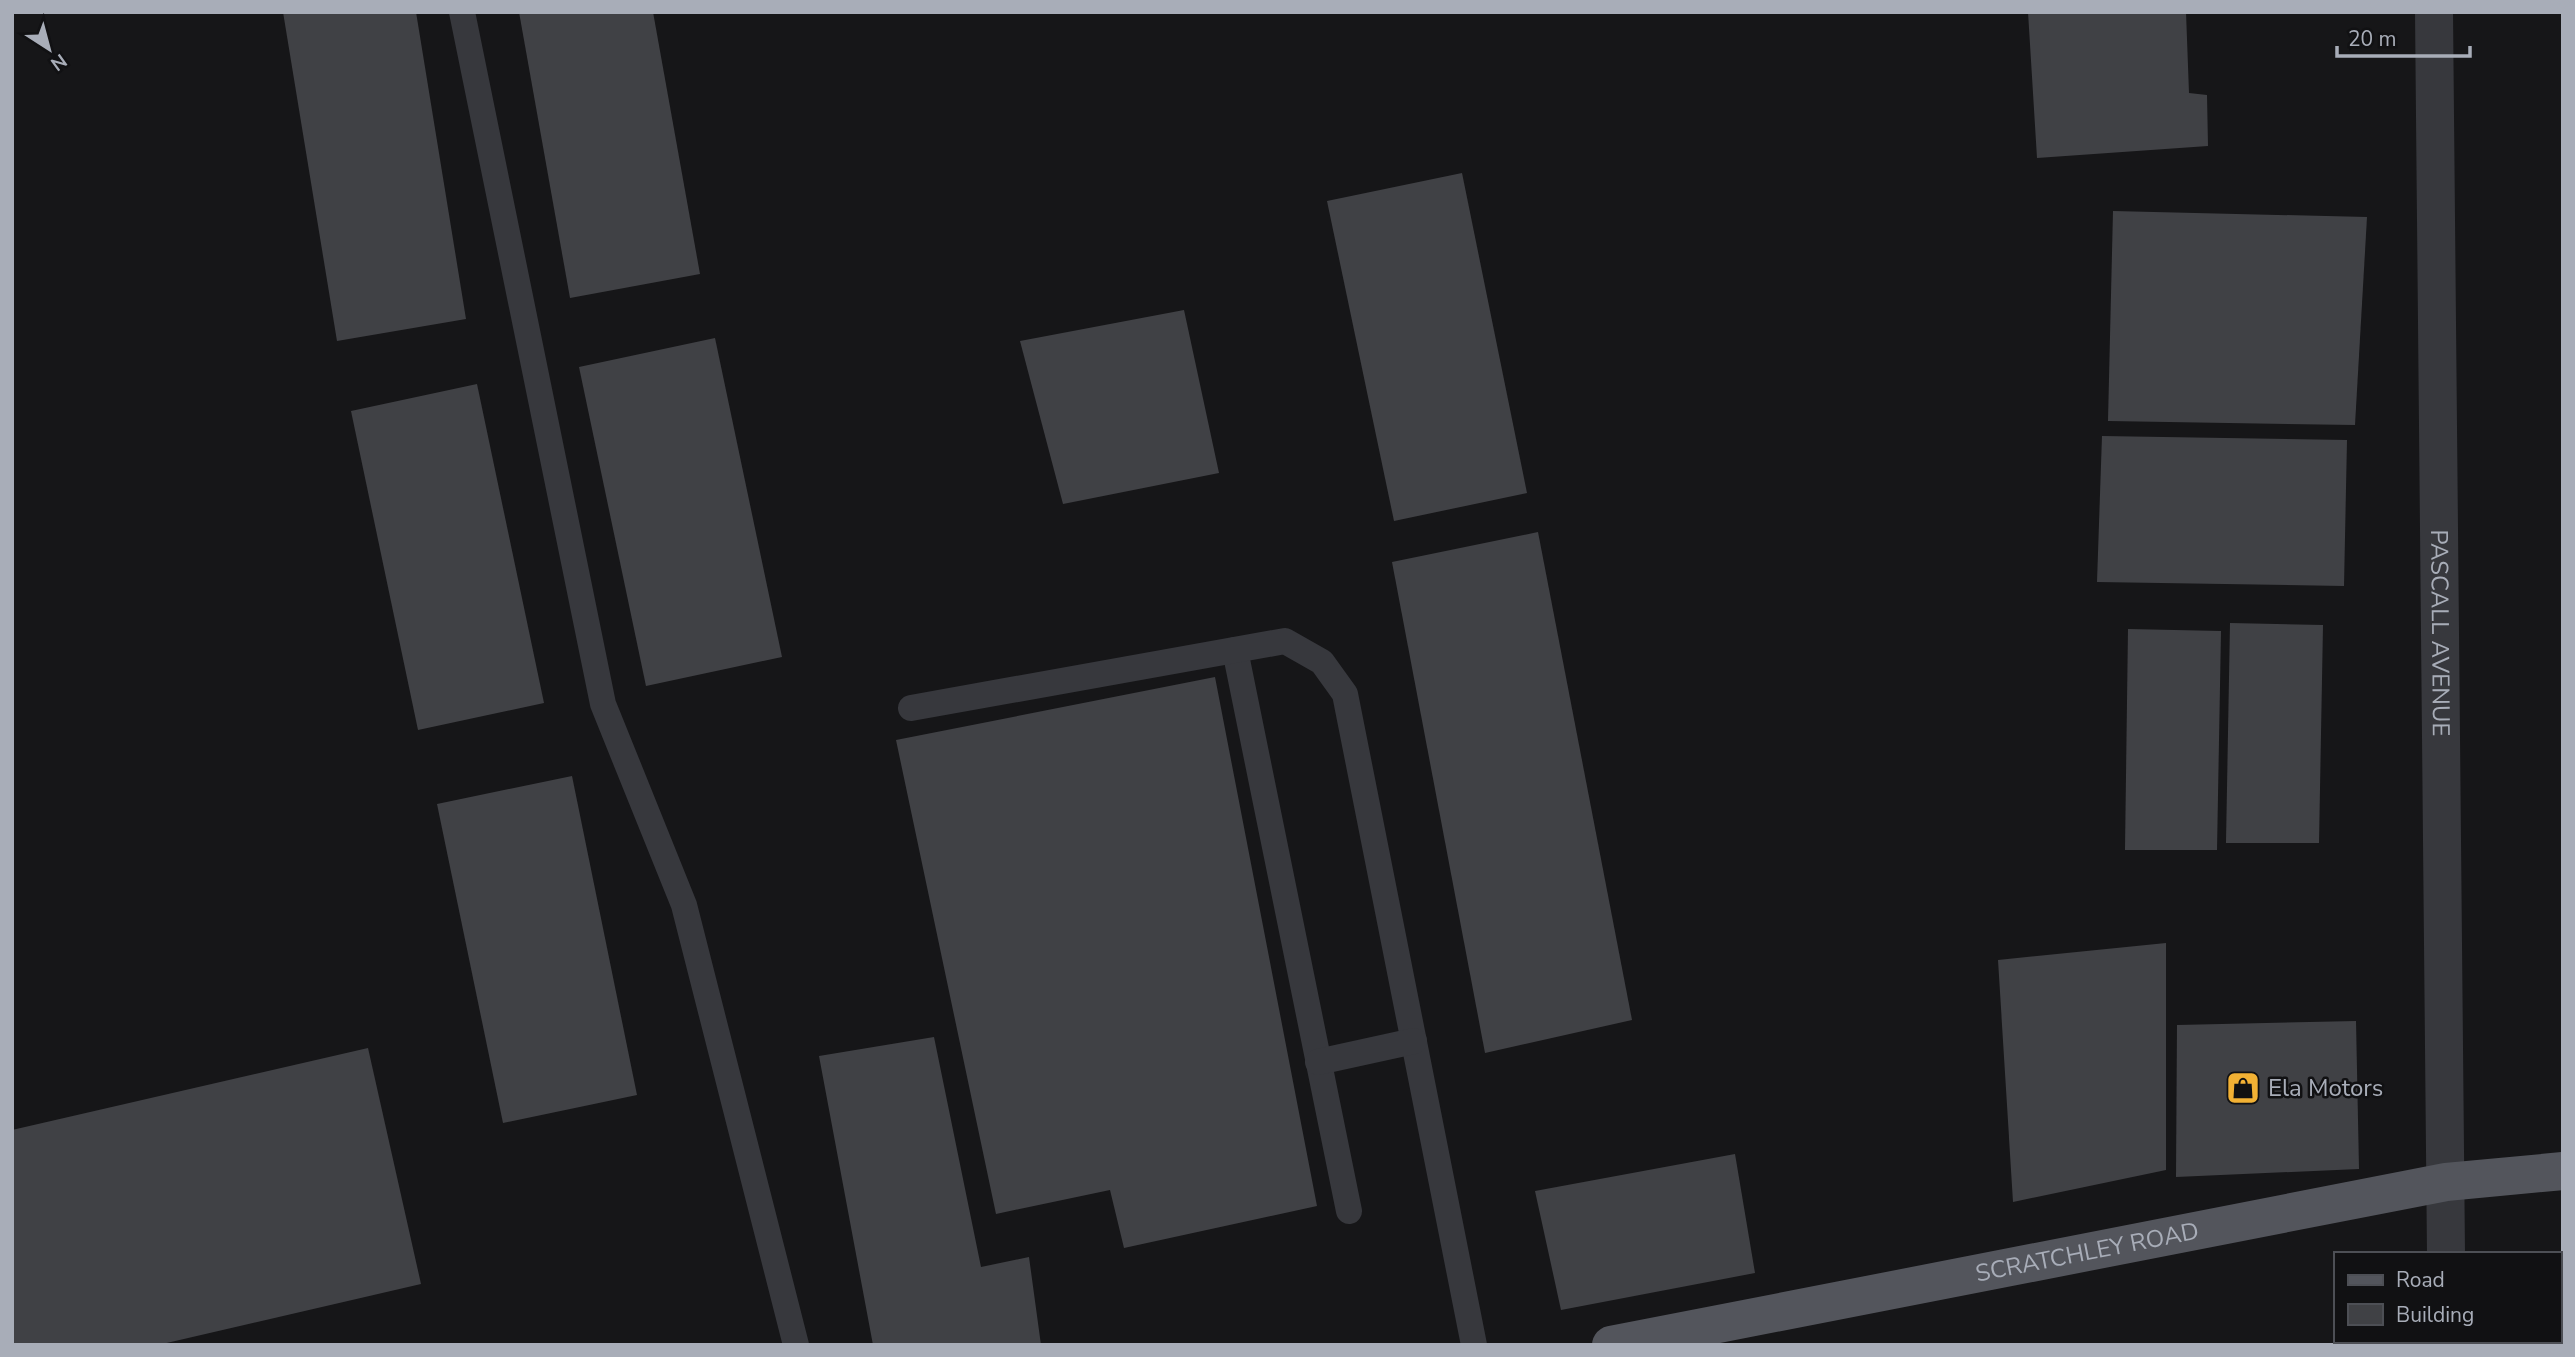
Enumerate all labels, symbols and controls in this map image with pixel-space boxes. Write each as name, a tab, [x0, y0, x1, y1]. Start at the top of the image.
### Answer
north arrow	[14, 14, 84, 84]
scale bar	[2337, 14, 2470, 58]
text: 20 m	[2348, 25, 2397, 53]
text: N	[45, 47, 72, 77]
street label: PASCALL AVENUE	[2423, 529, 2457, 737]
shop icon: Ela Motors	[2224, 1069, 2262, 1107]
place label: Ela Motors	[2268, 1072, 2383, 1104]
street label: SCRATCHLEY ROAD	[1973, 1215, 2201, 1290]
legend	[2334, 1252, 2561, 1343]
text: Road	[2396, 1266, 2445, 1294]
text: Building	[2396, 1301, 2474, 1329]

